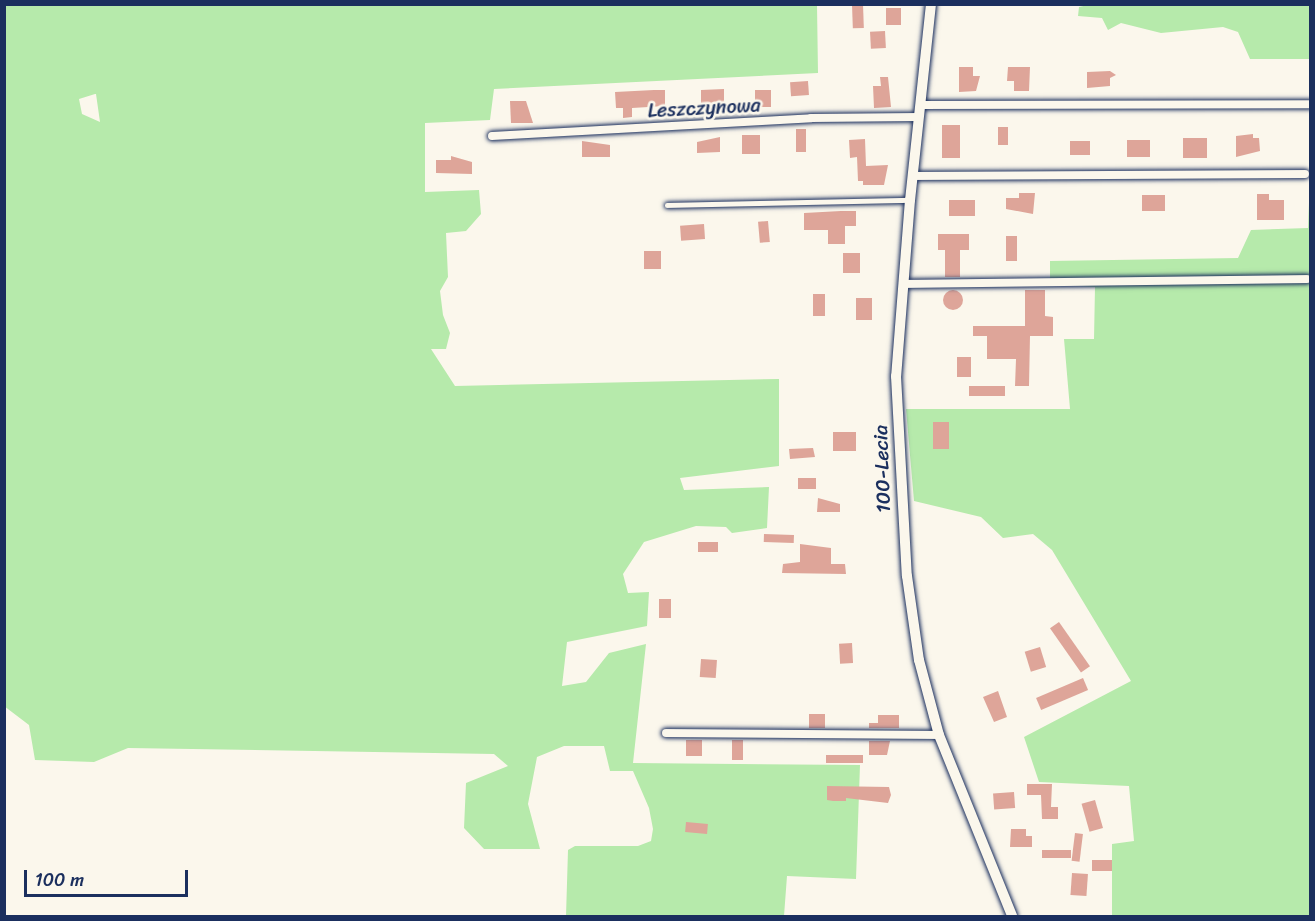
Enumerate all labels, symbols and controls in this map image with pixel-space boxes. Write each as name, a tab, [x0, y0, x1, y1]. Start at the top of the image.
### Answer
street label: Leszczynowa	[647, 93, 761, 123]
street label: 100-Lecia	[868, 425, 896, 513]
scale bar	[27, 858, 190, 896]
text: 100 m	[35, 864, 84, 896]

